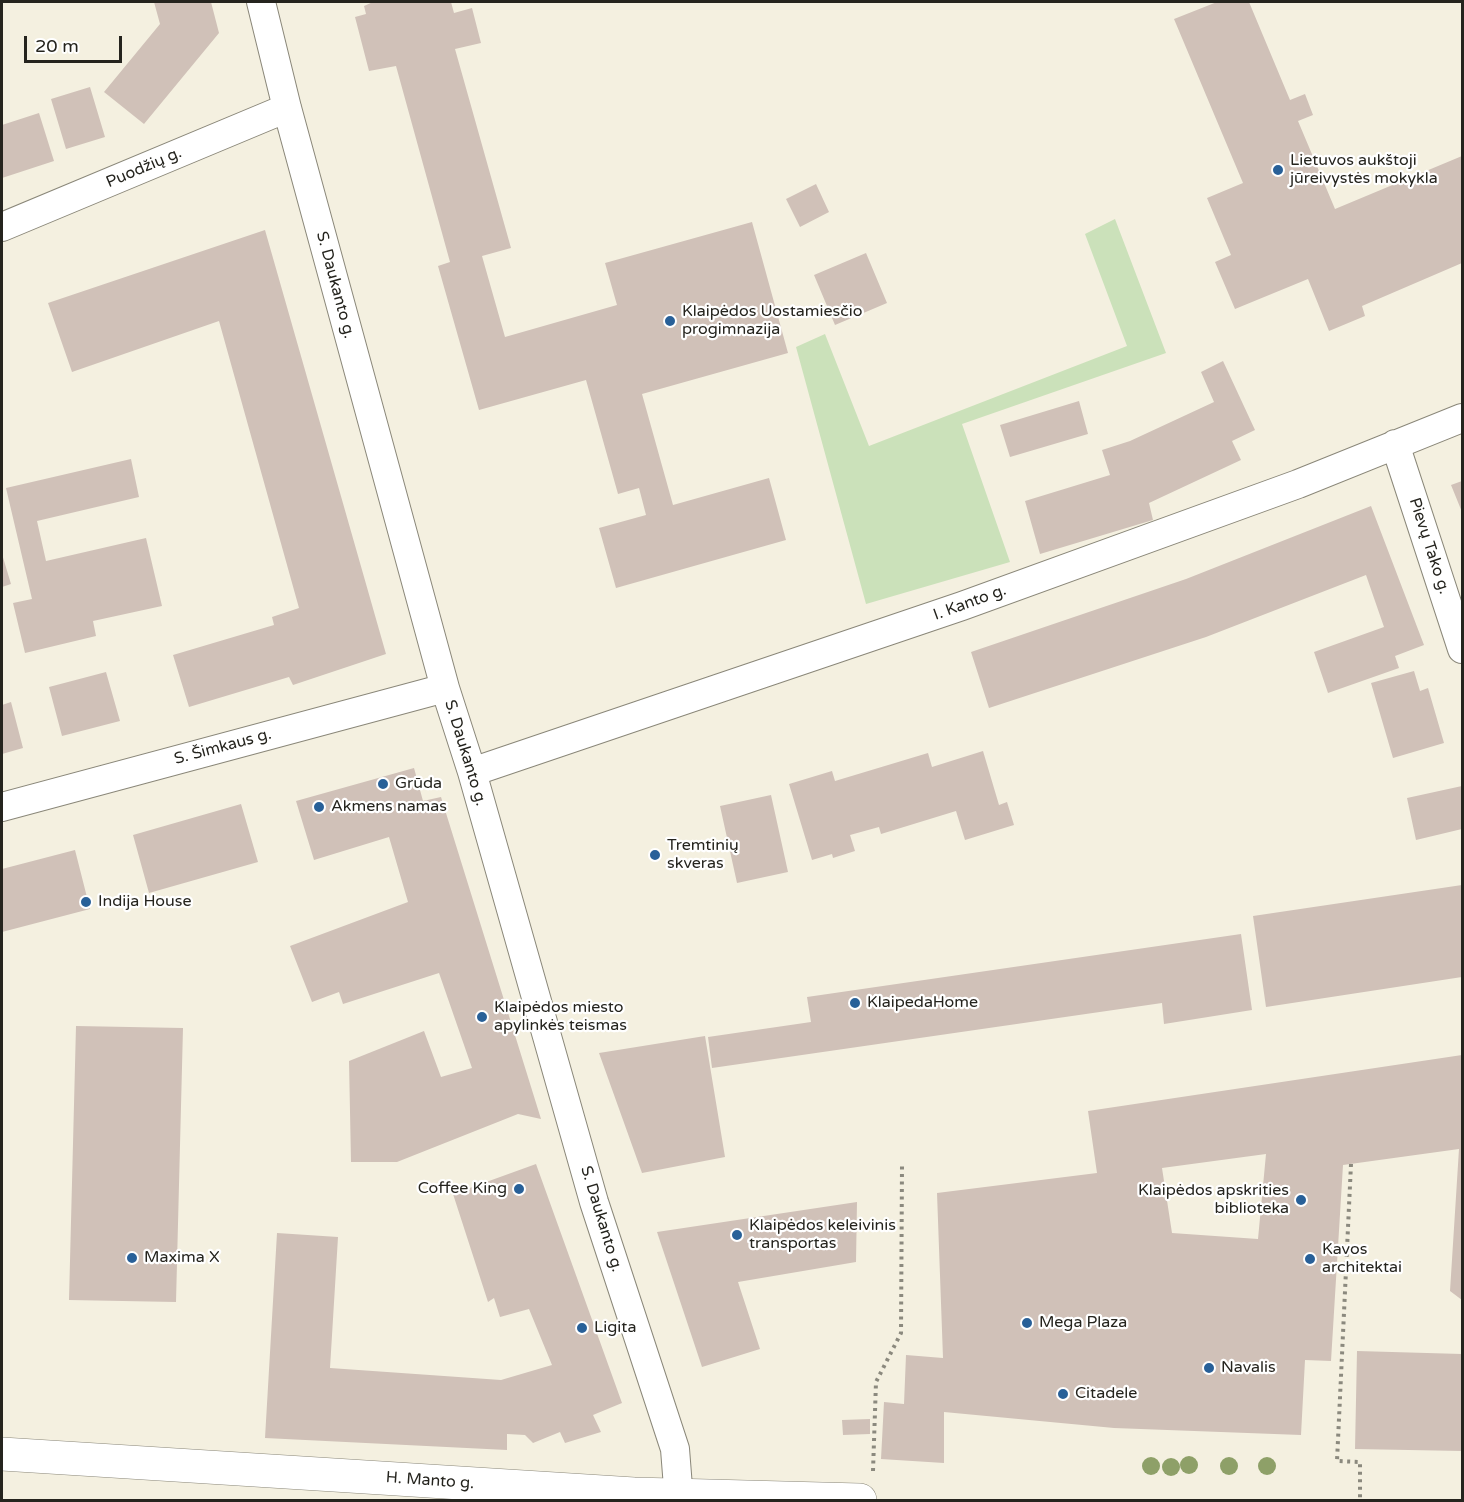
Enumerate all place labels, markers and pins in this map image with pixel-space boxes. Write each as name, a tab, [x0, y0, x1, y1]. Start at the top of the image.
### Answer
place label: Lietuvos aukštoji jūreivystės mokykla	[1290, 151, 1438, 189]
marker: Lietuvos aukštoji jūreivystės mokykla	[1271, 163, 1285, 177]
place label: Klaipėdos Uostamiesčio progimnazija	[682, 302, 862, 340]
marker: Klaipėdos Uostamiesčio progimnazija	[663, 314, 677, 328]
place label: Grūda	[395, 774, 442, 794]
marker: Grūda	[376, 777, 390, 791]
place label: Akmens namas	[331, 797, 447, 817]
marker: Akmens namas	[312, 800, 326, 814]
place label: Tremtinių skveras	[667, 836, 739, 874]
marker: Tremtinių skveras	[648, 848, 662, 862]
place label: Indija House	[98, 892, 192, 912]
marker: Indija House	[79, 895, 93, 909]
place label: KlaipedaHome	[867, 993, 978, 1013]
marker: KlaipedaHome	[848, 996, 862, 1010]
place label: Klaipėdos miesto apylinkės teismas	[494, 998, 627, 1036]
marker: Klaipėdos miesto apylinkės teismas	[475, 1010, 489, 1024]
place label: Coffee King	[418, 1179, 507, 1199]
place label: Klaipėdos apskrities biblioteka	[1138, 1181, 1289, 1219]
marker: Coffee King	[512, 1182, 526, 1196]
marker: Klaipėdos apskrities biblioteka	[1294, 1193, 1308, 1207]
place label: Klaipėdos keleivinis transportas	[749, 1216, 896, 1254]
marker: Klaipėdos keleivinis transportas	[730, 1228, 744, 1242]
place label: Kavos architektai	[1322, 1240, 1402, 1278]
place label: Maxima X	[144, 1248, 220, 1268]
marker: Maxima X	[125, 1251, 139, 1265]
marker: Kavos architektai	[1303, 1252, 1317, 1266]
place label: Mega Plaza	[1039, 1313, 1127, 1333]
marker: Mega Plaza	[1020, 1316, 1034, 1330]
place label: Ligita	[594, 1318, 636, 1338]
marker: Ligita	[575, 1321, 589, 1335]
place label: Navalis	[1221, 1358, 1276, 1378]
marker: Navalis	[1202, 1361, 1216, 1375]
place label: Citadele	[1075, 1384, 1137, 1404]
marker: Citadele	[1056, 1387, 1070, 1401]

